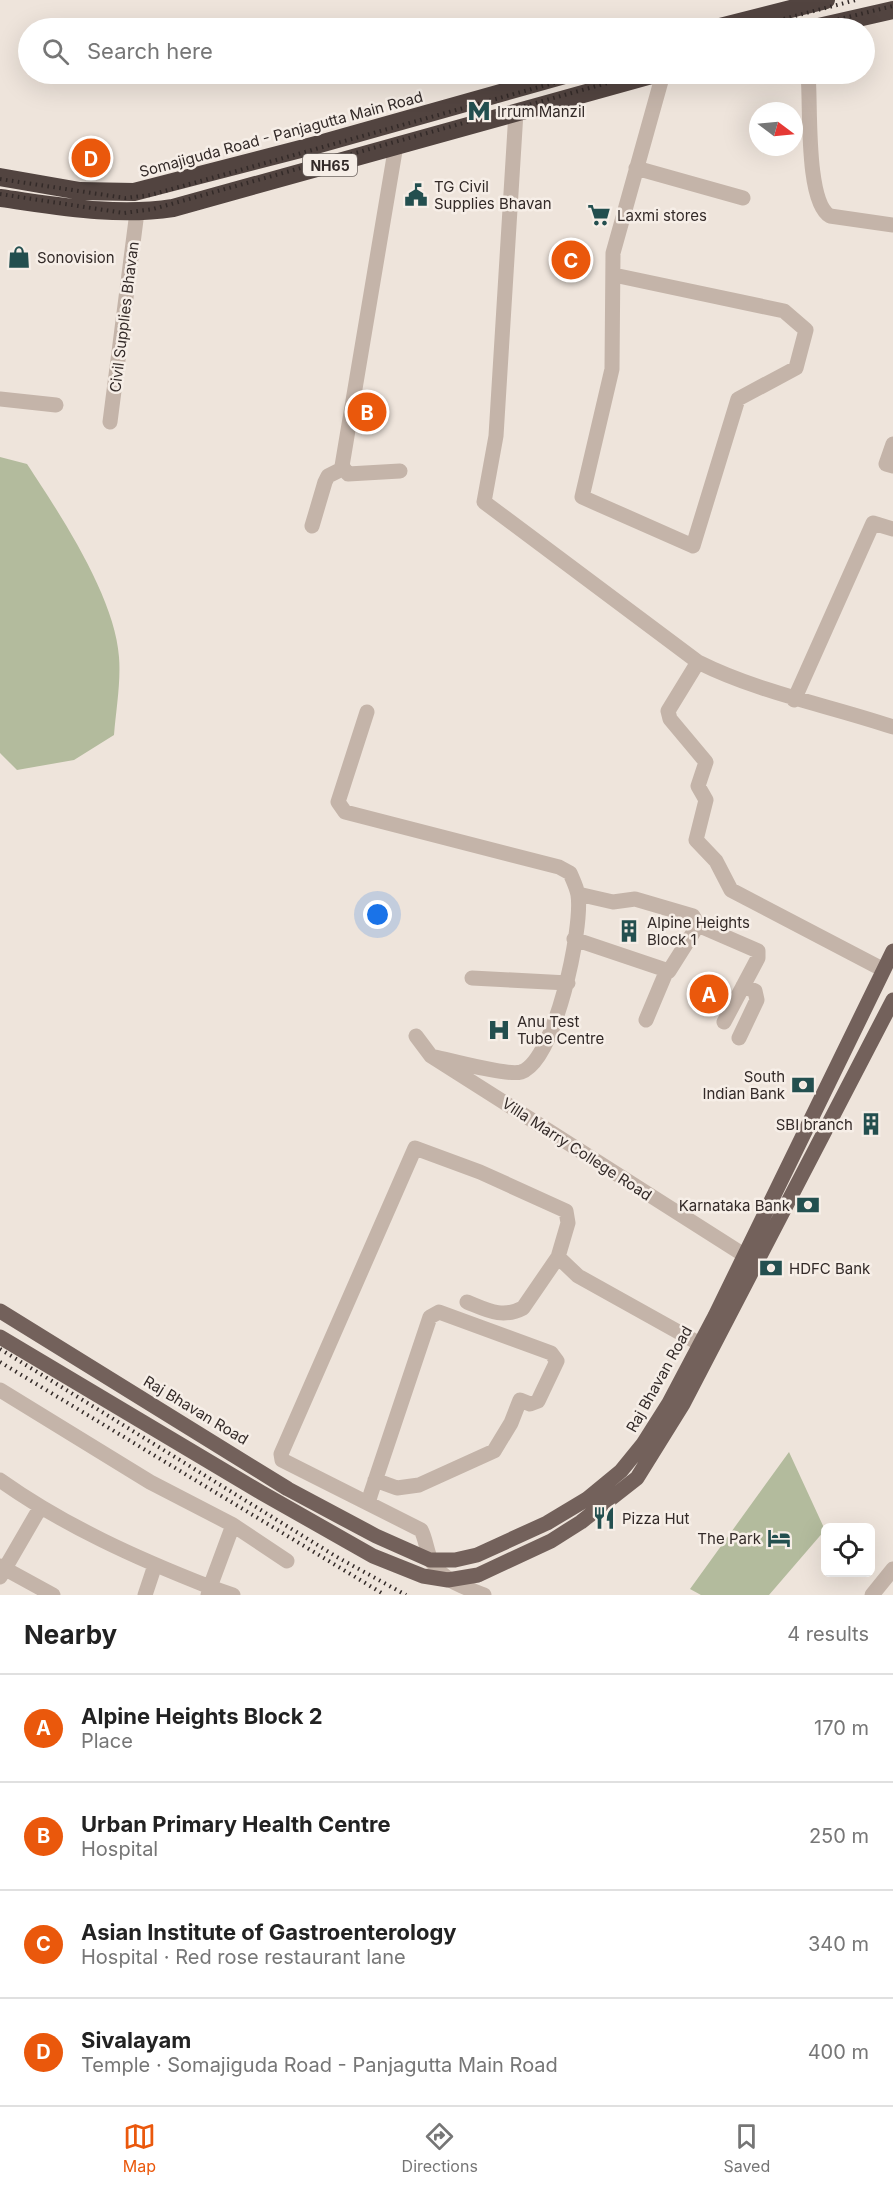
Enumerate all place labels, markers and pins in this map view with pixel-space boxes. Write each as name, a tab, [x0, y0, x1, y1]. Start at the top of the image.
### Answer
metro station icon: Irrum Manzil	[466, 98, 492, 124]
place label: Irrum Manzil	[497, 102, 585, 121]
pin: D	[72, 136, 110, 180]
place label: TG Civil Supplies Bhavan	[434, 177, 552, 213]
public building icon: TG Civil Supplies Bhavan	[403, 182, 429, 208]
supermarket icon: Laxmi stores	[586, 202, 612, 228]
place label: Laxmi stores	[617, 206, 707, 225]
pin: C	[552, 238, 590, 282]
shop icon: Sonovision	[6, 244, 32, 270]
place label: Sonovision	[37, 248, 115, 267]
pin: B	[348, 390, 386, 434]
place label: Alpine Heights Block 1	[647, 913, 750, 949]
building icon: Alpine Heights Block 1	[616, 918, 642, 944]
pin: A	[690, 972, 728, 1016]
place label: Anu Test Tube Centre	[517, 1012, 604, 1048]
hospital icon: Anu Test Tube Centre	[486, 1017, 512, 1043]
place label: South Indian Bank	[702, 1067, 786, 1103]
bank icon: South Indian Bank	[790, 1072, 816, 1098]
building icon: SBI branch	[858, 1111, 884, 1137]
place label: SBI branch	[776, 1115, 853, 1134]
bank icon: Karnataka Bank	[795, 1192, 821, 1218]
place label: Karnataka Bank	[679, 1196, 791, 1215]
bank icon: HDFC Bank	[758, 1255, 784, 1281]
place label: HDFC Bank	[789, 1259, 871, 1278]
restaurant icon: Pizza Hut	[591, 1505, 617, 1531]
place label: Pizza Hut	[622, 1509, 689, 1528]
hotel icon: The Park	[766, 1525, 792, 1551]
place label: The Park	[697, 1529, 762, 1548]

